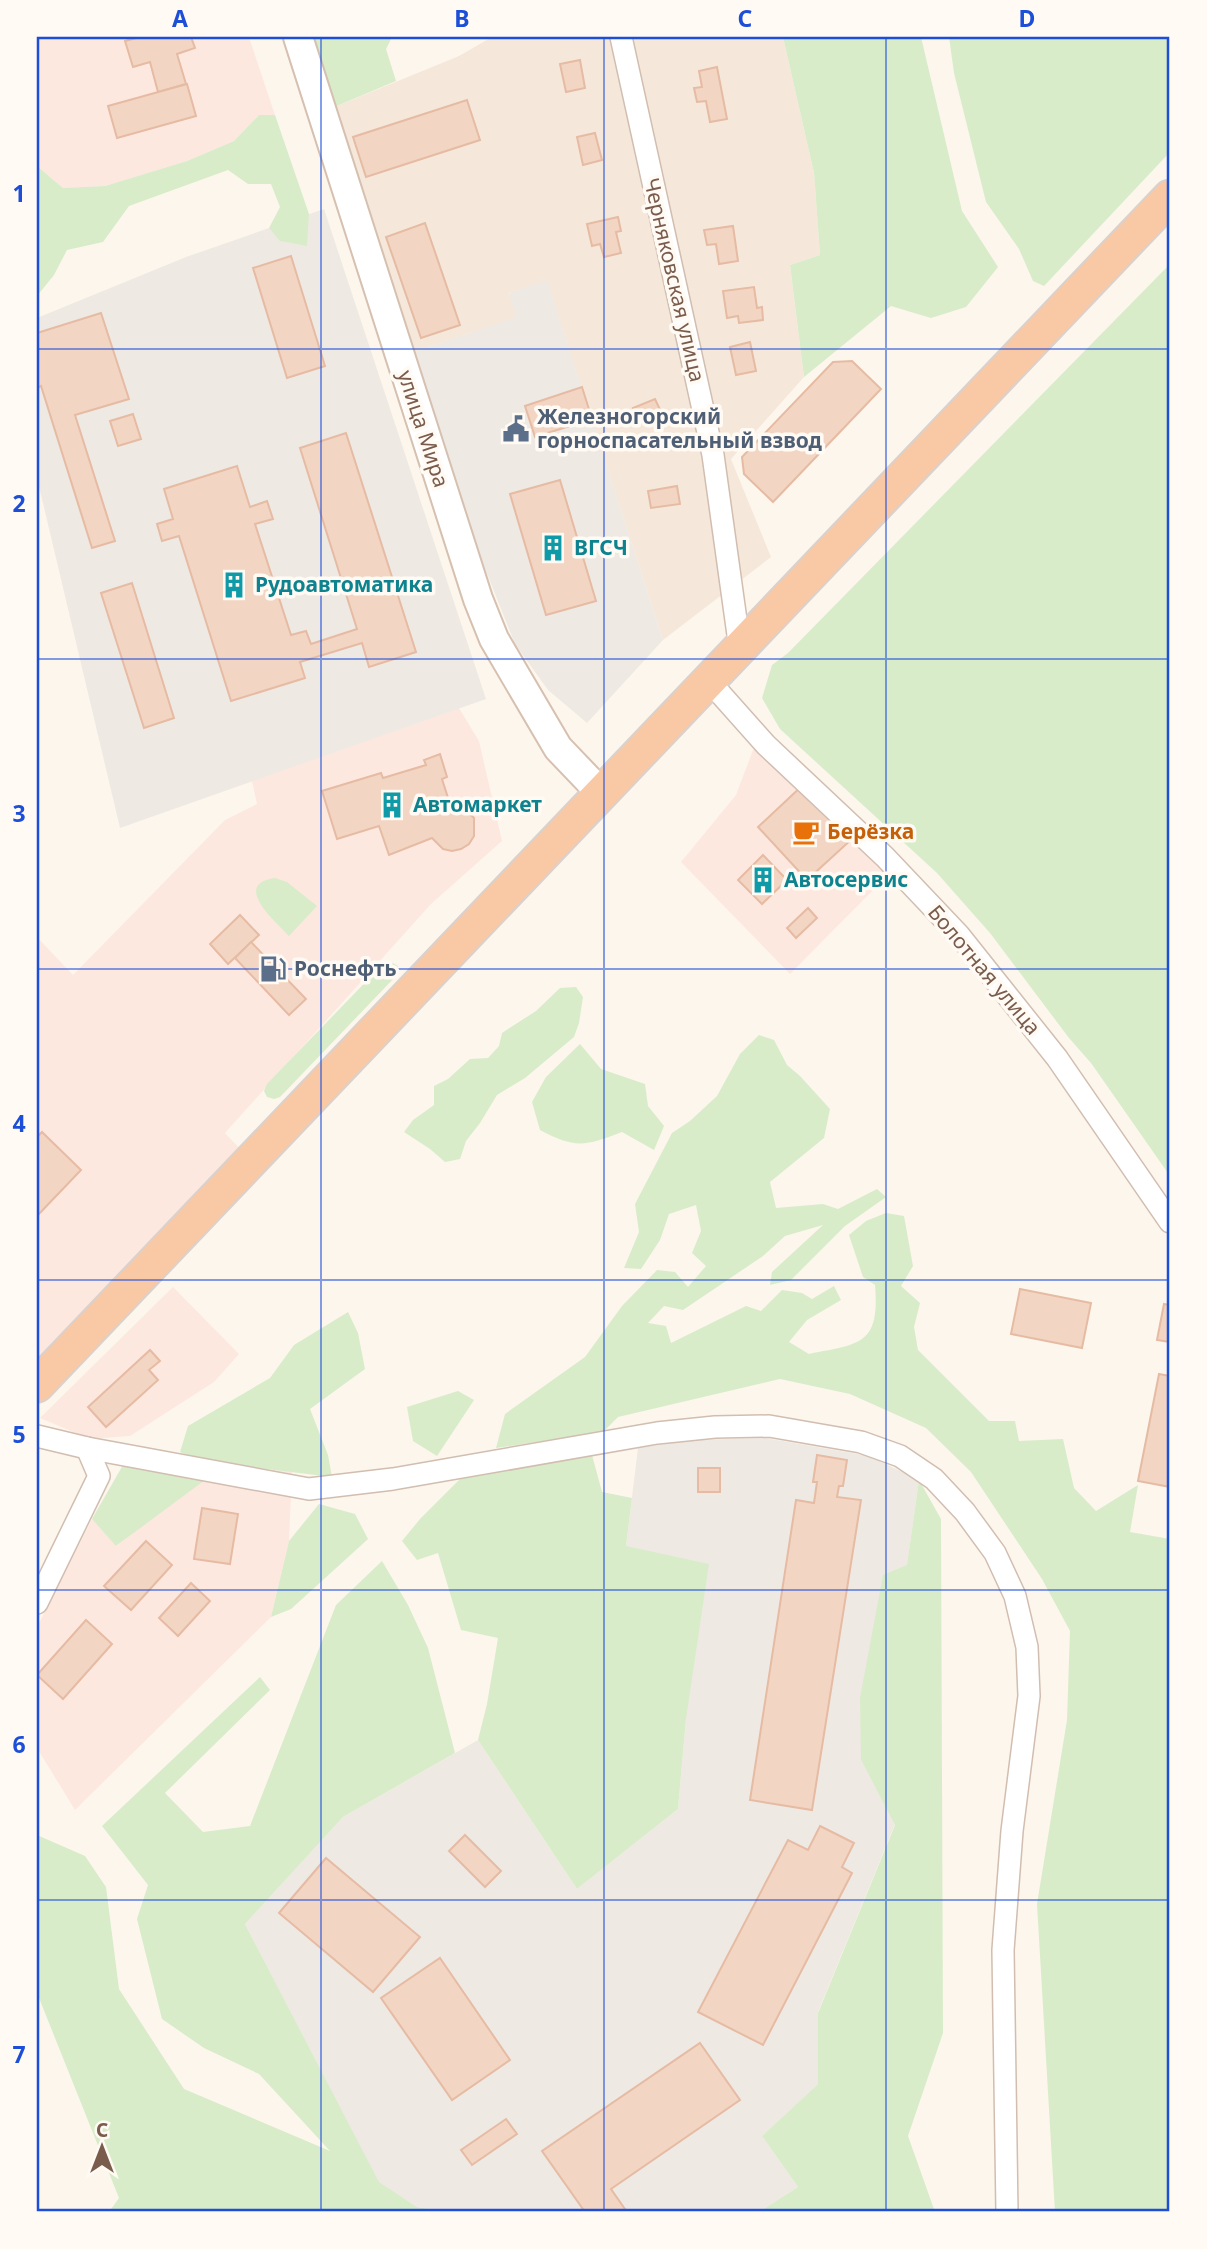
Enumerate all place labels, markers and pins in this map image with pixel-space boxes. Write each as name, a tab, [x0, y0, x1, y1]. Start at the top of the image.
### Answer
place label: Железногорский горноспасательный взвод	[537, 402, 823, 454]
public building icon: Железногорский горноспасательный взвод	[501, 414, 531, 444]
building icon: ВГСЧ	[538, 533, 568, 563]
place label: ВГСЧ	[574, 533, 628, 561]
building icon: Рудоавтоматика	[219, 570, 249, 600]
place label: Рудоавтоматика	[255, 570, 433, 598]
building icon: Автомаркет	[377, 790, 407, 820]
place label: Автомаркет	[413, 790, 542, 818]
cafe icon: Берёзка	[791, 817, 821, 847]
place label: Берёзка	[827, 817, 914, 845]
building icon: Автосервис	[748, 865, 778, 895]
place label: Автосервис	[784, 865, 908, 893]
fuel station icon: Роснефть	[258, 954, 288, 984]
place label: Роснефть	[294, 954, 397, 982]

